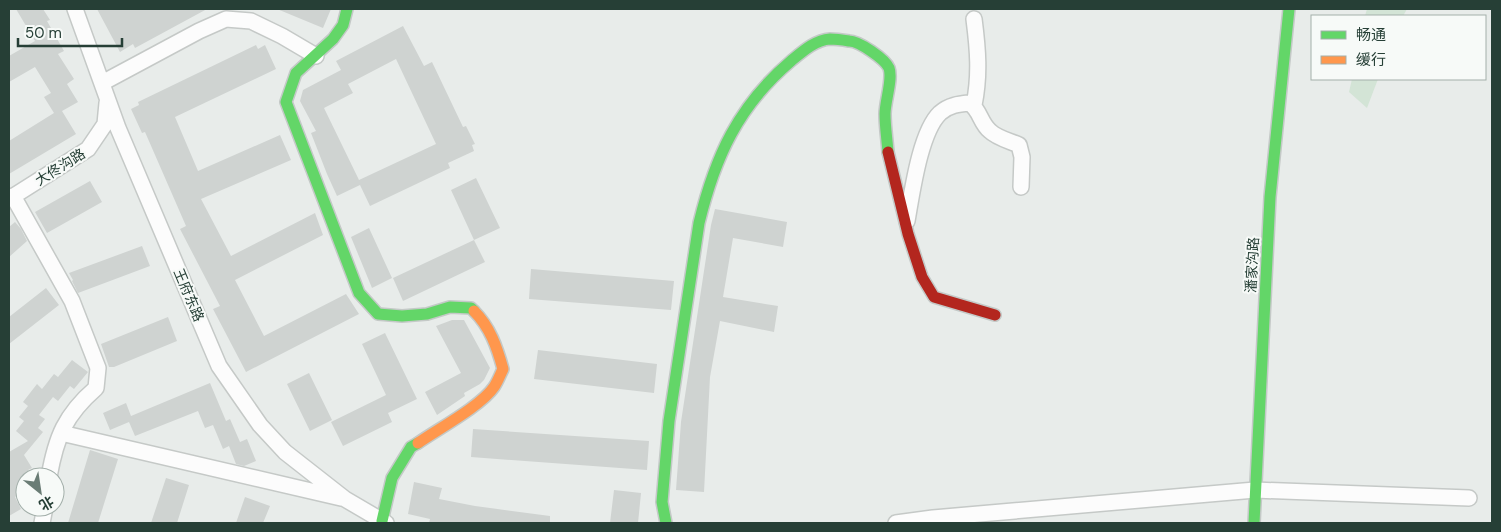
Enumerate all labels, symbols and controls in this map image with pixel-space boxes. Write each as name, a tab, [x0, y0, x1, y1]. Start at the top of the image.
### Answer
scale bar	[18, 15, 121, 47]
legend	[1311, 15, 1486, 80]
text: 50 m	[25, 23, 62, 43]
text: 畅通	[1356, 25, 1386, 45]
text: 缓行	[1356, 50, 1386, 70]
street label: 大佟沟路	[31, 145, 89, 189]
street label: 潘家沟路	[1242, 237, 1262, 293]
street label: 王府东路	[170, 266, 208, 324]
north arrow	[15, 467, 65, 517]
text: 北	[36, 492, 57, 515]

